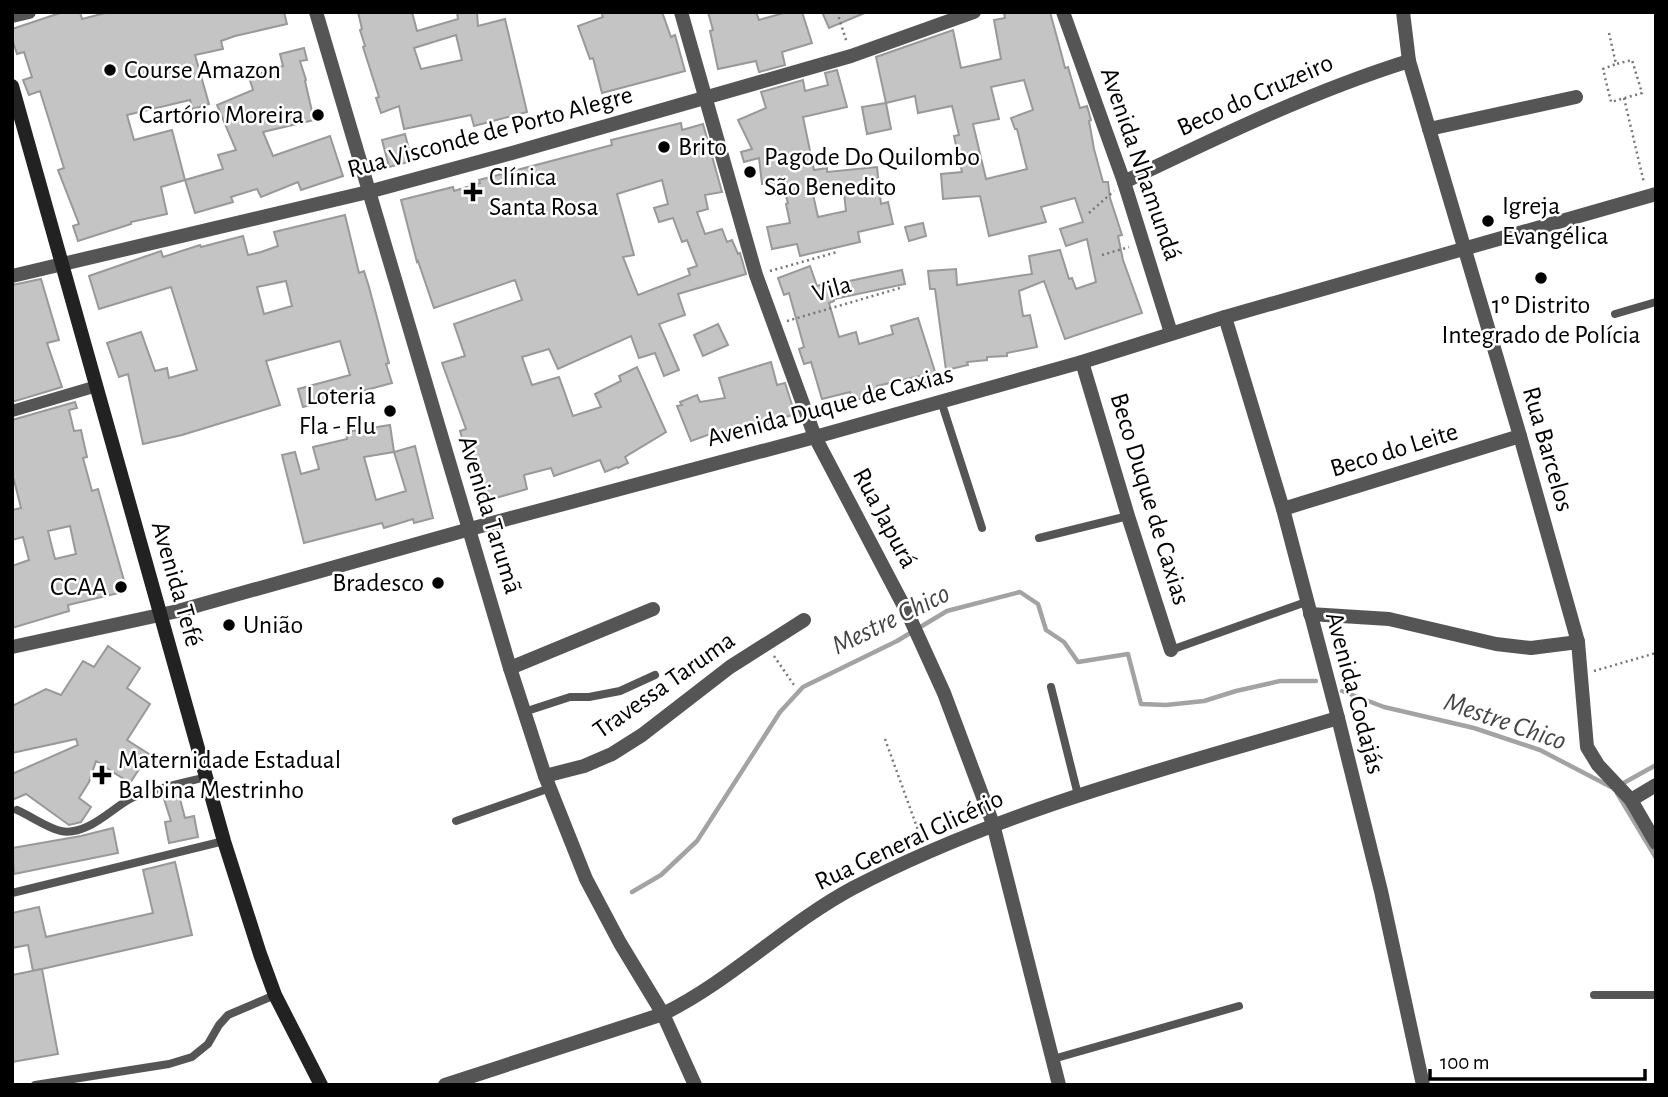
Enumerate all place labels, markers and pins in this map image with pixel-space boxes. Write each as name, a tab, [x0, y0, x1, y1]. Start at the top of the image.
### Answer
place label: Course Amazon	[124, 57, 281, 83]
marker: Course Amazon	[102, 62, 118, 78]
place label: Cartório Moreira	[139, 102, 304, 128]
marker: Cartório Moreira	[310, 107, 326, 123]
place label: Brito	[678, 134, 727, 160]
marker: Brito	[656, 139, 672, 155]
place label: Pagode Do Quilombo São Benedito	[764, 144, 980, 200]
place label: Clínica Santa Rosa	[489, 164, 598, 220]
marker: Pagode Do Quilombo São Benedito	[742, 164, 758, 180]
marker: Clínica Santa Rosa	[463, 182, 483, 202]
place label: Igreja Evangélica	[1502, 193, 1609, 249]
marker: Igreja Evangélica	[1480, 213, 1496, 229]
marker: 1º Distrito Integrado de Polícia	[1533, 270, 1549, 286]
place label: 1º Distrito Integrado de Polícia	[1441, 292, 1641, 348]
place label: Loteria Fla - Flu	[299, 383, 376, 439]
marker: Loteria Fla - Flu	[382, 403, 398, 419]
place label: Bradesco	[332, 570, 424, 596]
place label: CCAA	[50, 574, 107, 600]
marker: Bradesco	[430, 575, 446, 591]
marker: CCAA	[113, 579, 129, 595]
place label: União	[243, 612, 303, 638]
marker: União	[221, 617, 237, 633]
place label: Maternidade Estadual Balbina Mestrinho	[118, 747, 341, 803]
marker: Maternidade Estadual Balbina Mestrinho	[92, 765, 112, 785]

